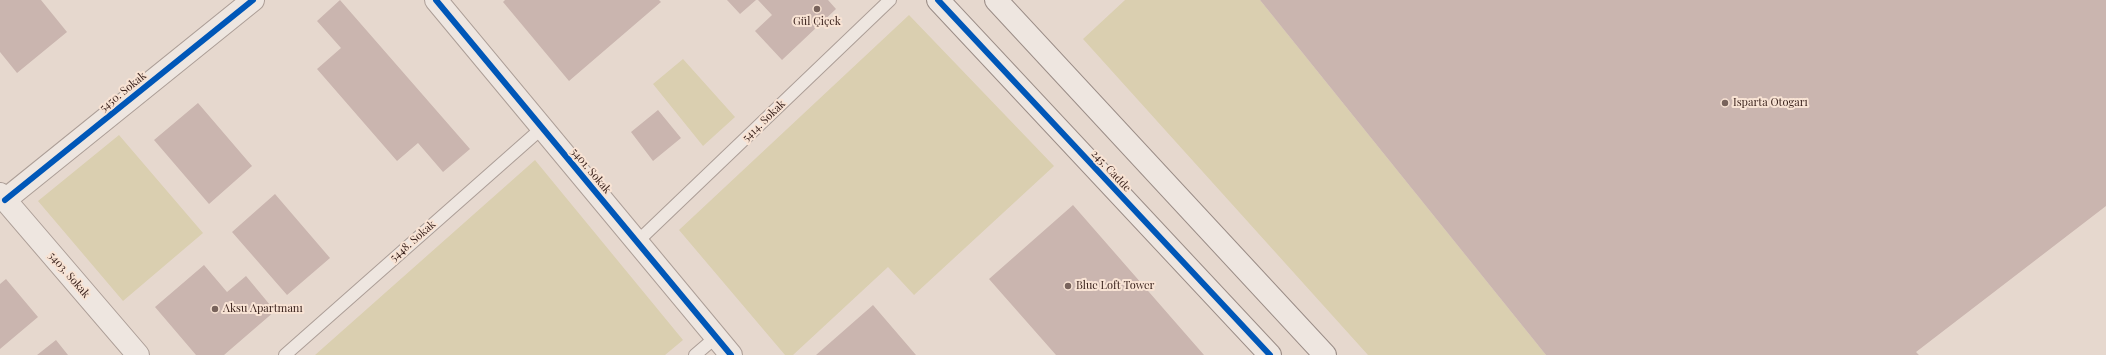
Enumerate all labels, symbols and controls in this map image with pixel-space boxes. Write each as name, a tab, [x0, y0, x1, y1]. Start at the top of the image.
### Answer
marker: Gül Çiçek	[812, 4, 822, 14]
place label: Gül Çiçek	[793, 15, 841, 29]
street label: 5450. Sokak	[97, 69, 149, 115]
place label: Isparta Otogarı	[1733, 96, 1808, 110]
street label: 5414. Sokak	[740, 97, 788, 145]
marker: Isparta Otogarı	[1720, 98, 1730, 108]
street label: 5401. Sokak	[568, 145, 614, 197]
street label: 245. Cadde	[1088, 147, 1134, 195]
street label: 5448. Sokak	[388, 218, 438, 264]
street label: 5403. Sokak	[46, 249, 92, 301]
place label: Blue Loft Tower	[1076, 279, 1155, 293]
marker: Blue Loft Tower	[1063, 281, 1073, 291]
place label: Aksu Apartmanı	[223, 302, 303, 316]
marker: Aksu Apartmanı	[210, 304, 220, 314]

